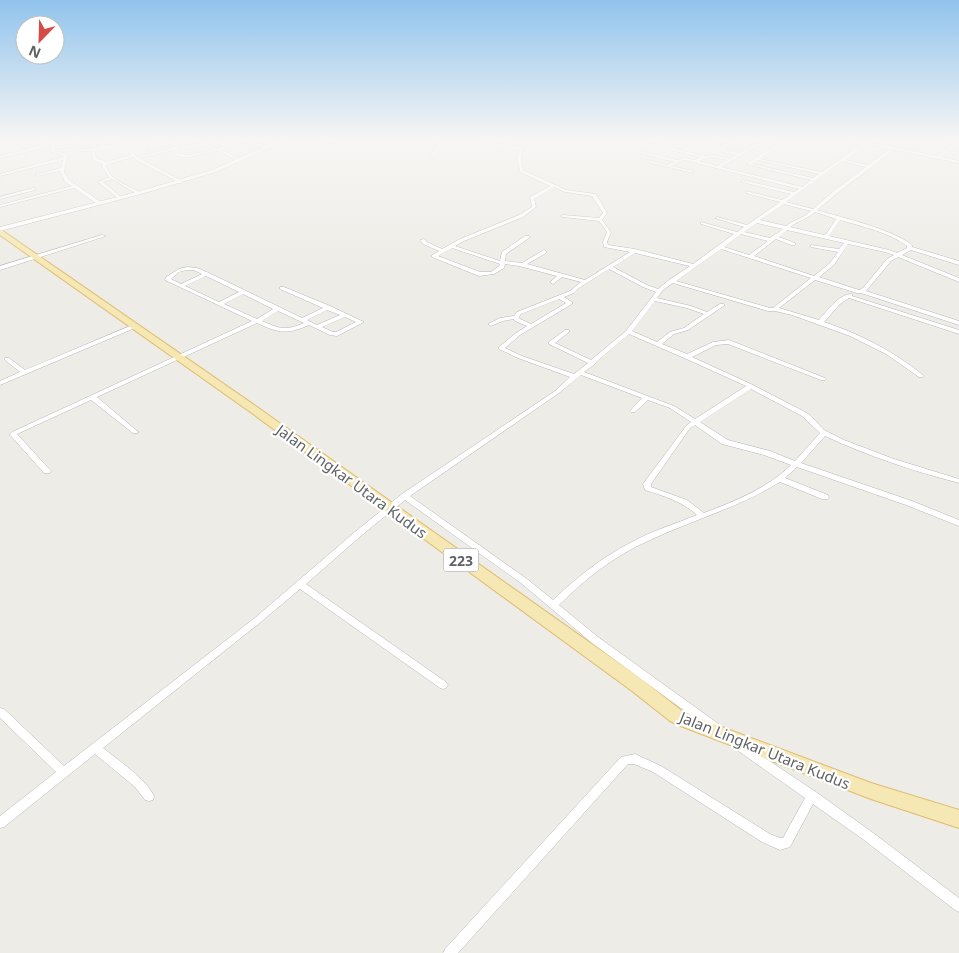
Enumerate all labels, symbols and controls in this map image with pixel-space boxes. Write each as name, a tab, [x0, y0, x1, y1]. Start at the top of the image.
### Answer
north arrow	[15, 15, 65, 65]
text: N	[26, 41, 44, 63]
street label: Jalan Lingkar Utara Kudus	[271, 418, 431, 543]
road number: 223	[444, 548, 478, 572]
street label: Jalan Lingkar Utara Kudus	[675, 706, 853, 793]

